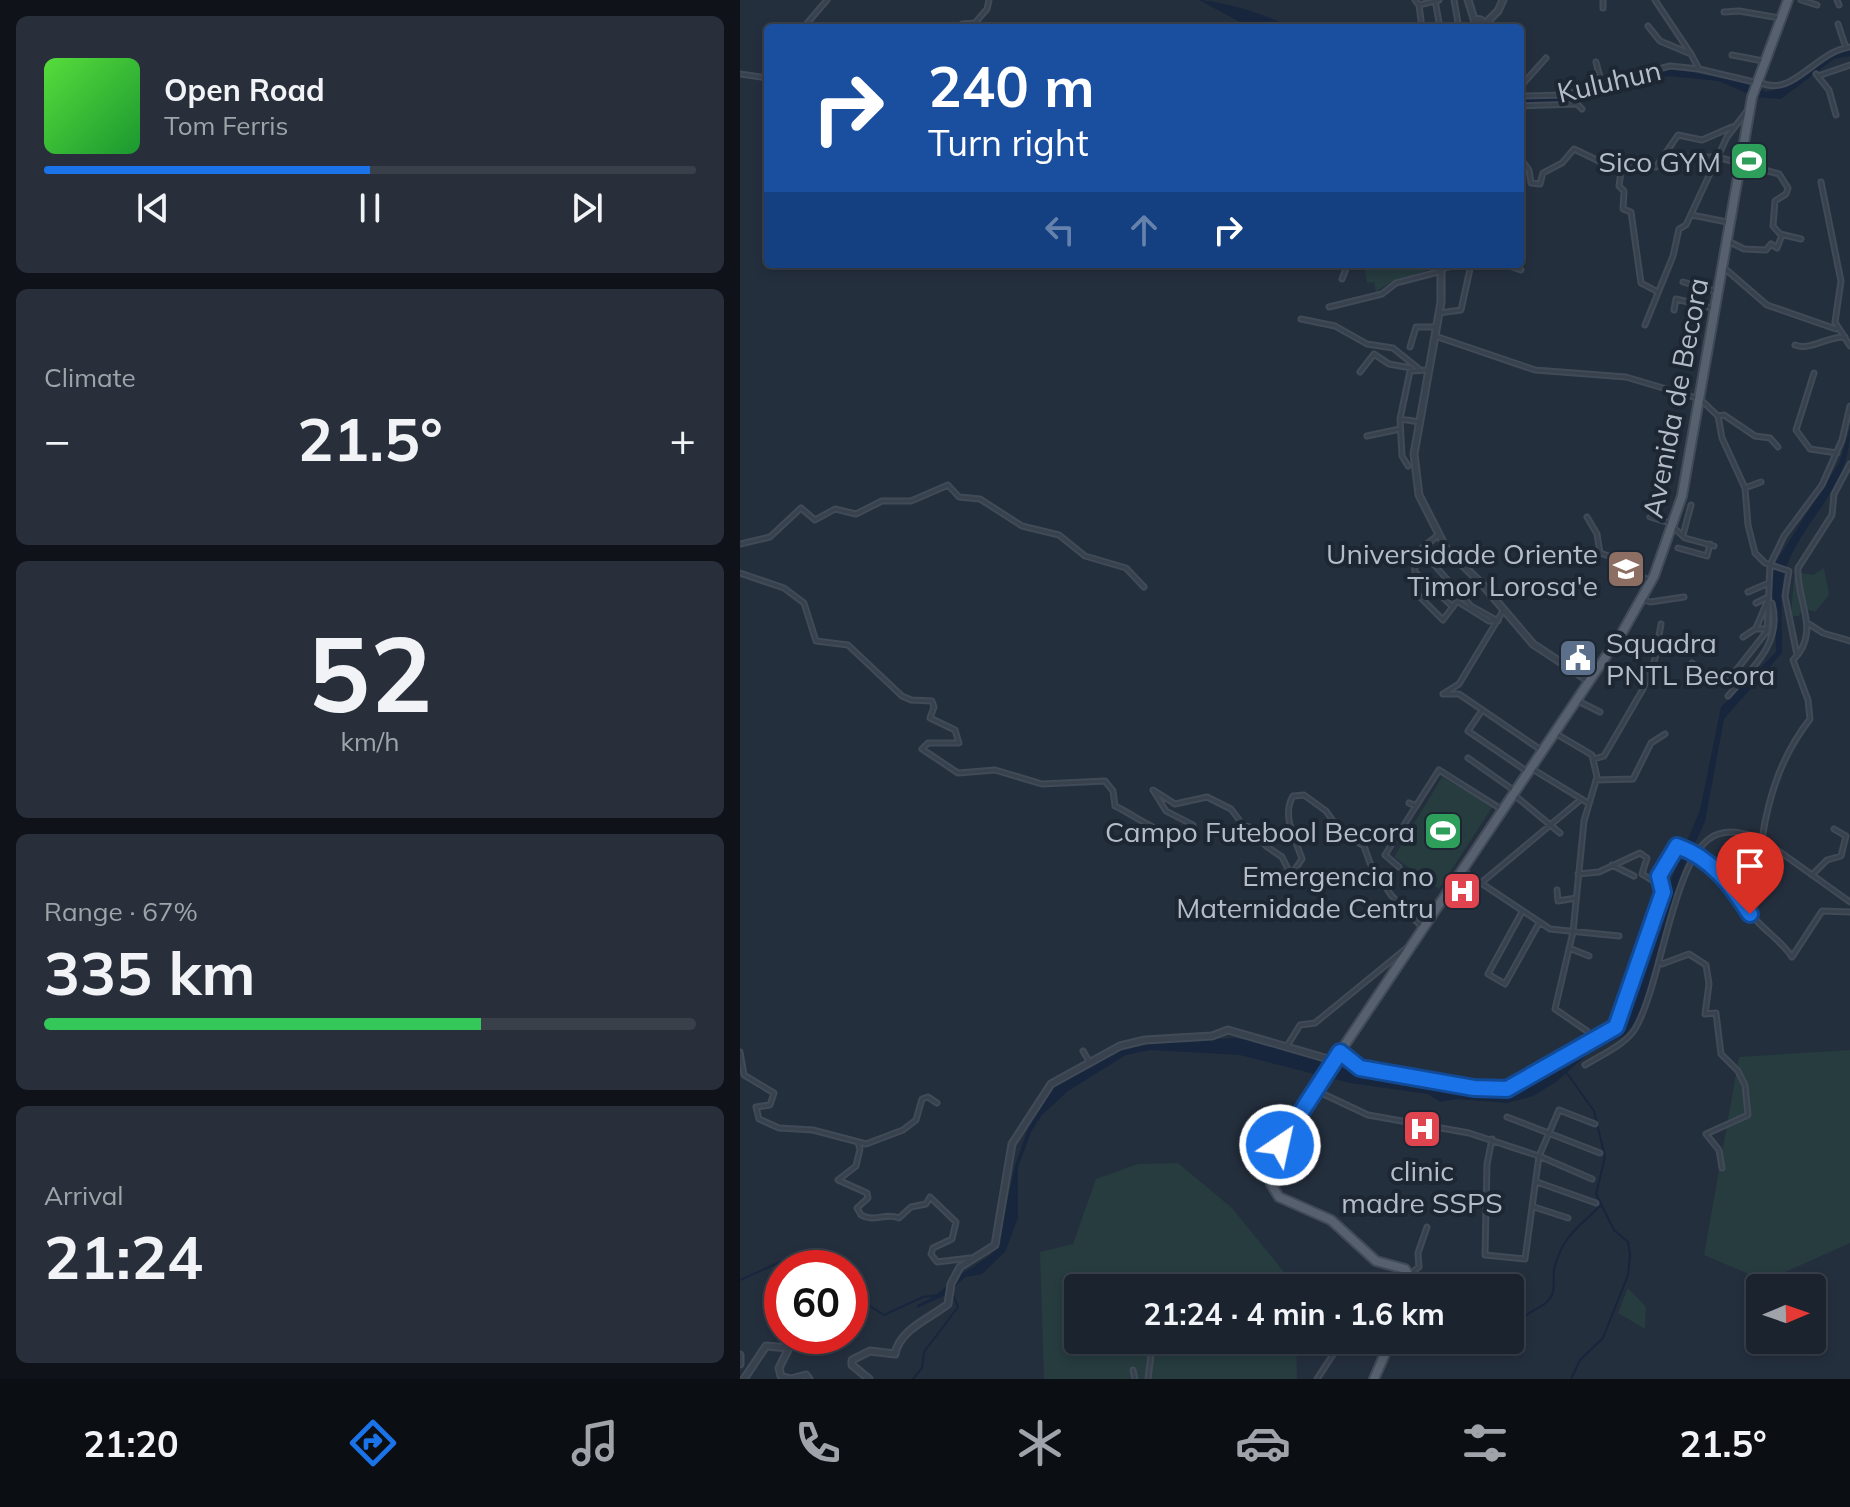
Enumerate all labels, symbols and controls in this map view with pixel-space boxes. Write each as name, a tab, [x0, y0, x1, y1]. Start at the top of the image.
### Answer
text: 240 m	[928, 51, 1095, 121]
street label: Kuluhun	[1554, 52, 1664, 110]
icon: right	[796, 56, 900, 160]
text: Open Road	[164, 71, 325, 109]
text: Tom Ferris	[164, 109, 288, 142]
text: Turn right	[928, 120, 1089, 165]
sports icon: Sico GYM	[1728, 140, 1770, 182]
place label: Sico GYM	[1599, 144, 1721, 179]
icon: previous	[131, 186, 175, 230]
icon: pause	[348, 186, 392, 230]
icon: next	[565, 186, 609, 230]
icon: left	[1038, 208, 1082, 252]
icon: ahead	[1122, 208, 1166, 252]
icon: right	[1206, 208, 1250, 252]
street label: Avenida de Becora	[1635, 275, 1715, 521]
text: Climate	[44, 361, 136, 394]
text: 21.5°	[297, 401, 443, 476]
text: −	[44, 412, 70, 467]
text: +	[670, 412, 696, 467]
place label: Universidade Oriente Timor Lorosa'e	[1326, 536, 1598, 603]
school or university icon: Universidade Oriente Timor Lorosa'e	[1605, 548, 1647, 590]
text: 52	[308, 607, 432, 738]
place label: Squadra PNTL Becora	[1606, 625, 1775, 692]
public building icon: Squadra PNTL Becora	[1557, 637, 1599, 679]
text: km/h	[341, 725, 399, 758]
sports icon: Campo Futebool Becora	[1422, 810, 1464, 852]
place label: Campo Futebool Becora	[1105, 814, 1415, 849]
pin	[1716, 832, 1784, 914]
icon: arrive	[1728, 844, 1772, 888]
place label: Emergencia no Maternidade Centru	[1176, 858, 1434, 925]
hospital icon: Emergencia no Maternidade Centru	[1441, 870, 1483, 912]
text: Range · 67%	[44, 895, 198, 928]
text: 335 km	[44, 935, 256, 1010]
position arrow	[1238, 1103, 1322, 1187]
hospital icon: clinic madre SSPS	[1401, 1108, 1443, 1150]
place label: clinic madre SSPS	[1341, 1153, 1503, 1220]
text: Arrival	[44, 1179, 124, 1212]
text: 21:24	[44, 1219, 203, 1294]
speed limit sign: 60	[764, 1250, 868, 1354]
north arrow	[1746, 1274, 1826, 1354]
map controls	[1746, 1274, 1826, 1354]
text: 21:24 · 4 min · 1.6 km	[1143, 1295, 1445, 1333]
icon: directions	[345, 1415, 401, 1471]
icon: music	[567, 1415, 623, 1471]
icon: phone	[790, 1415, 846, 1471]
icon: climate	[1012, 1415, 1068, 1471]
icon: car	[1235, 1415, 1291, 1471]
icon: filters	[1457, 1415, 1513, 1471]
text: 21:20	[83, 1421, 179, 1466]
text: 21.5°	[1679, 1421, 1767, 1466]

